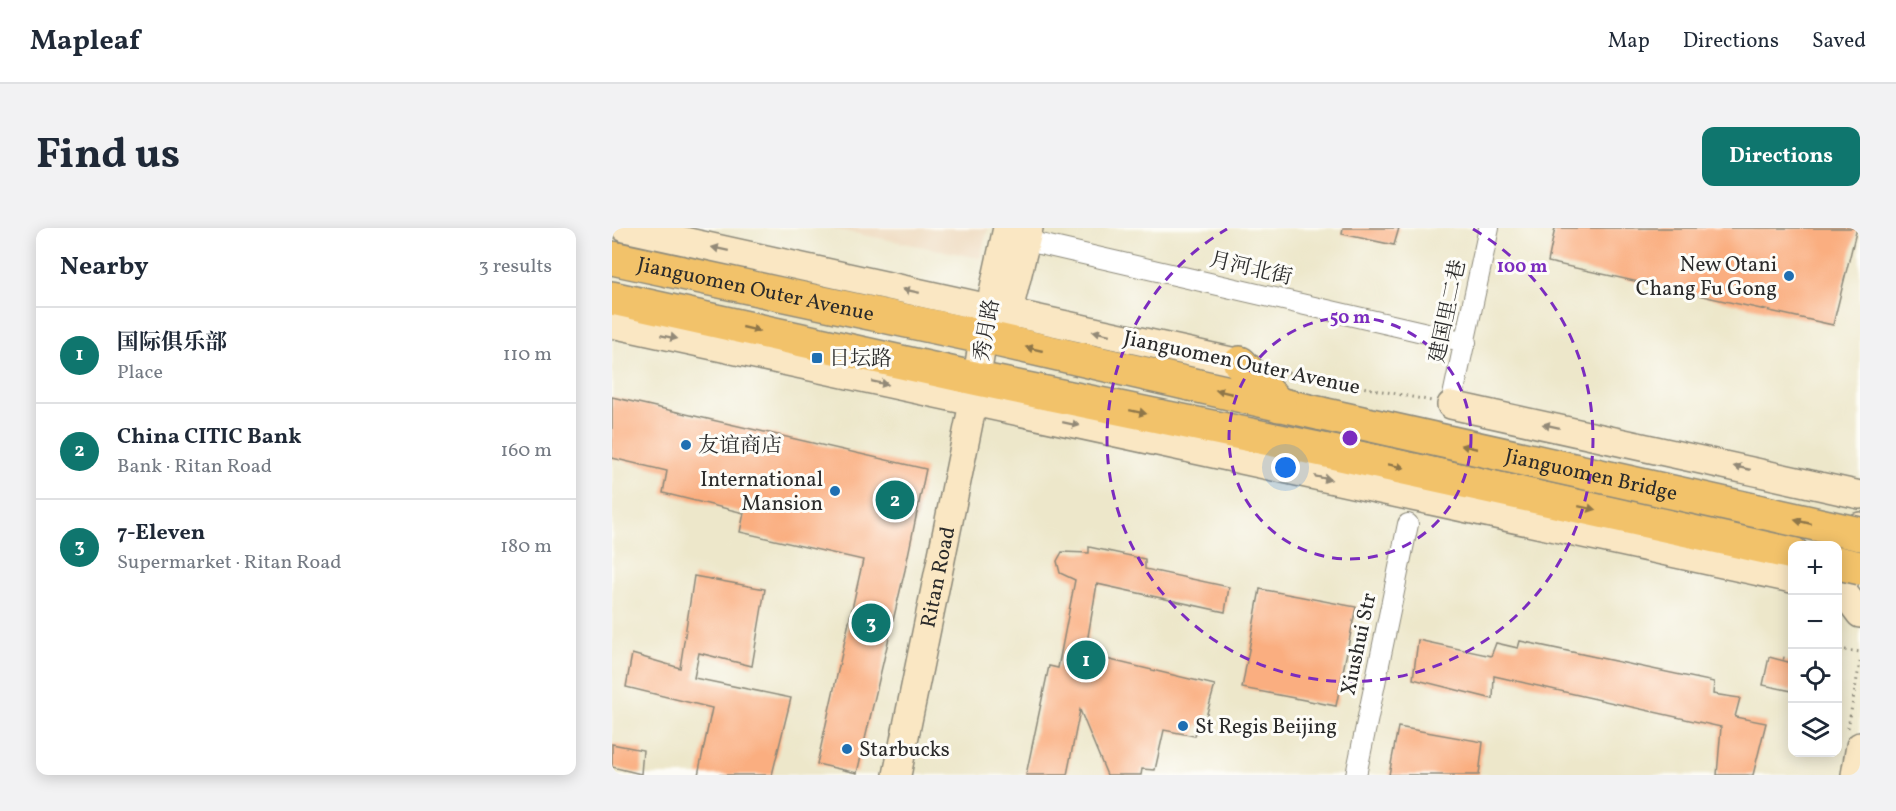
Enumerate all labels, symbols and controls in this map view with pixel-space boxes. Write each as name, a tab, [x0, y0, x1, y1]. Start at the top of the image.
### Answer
text: Mapleaf	[30, 22, 140, 61]
text: Map	[1608, 27, 1650, 56]
text: Directions	[1683, 27, 1779, 56]
text: Saved	[1812, 27, 1866, 56]
text: Find us	[36, 127, 180, 186]
button: Directions	[1702, 127, 1860, 186]
one-way arrow	[710, 244, 729, 253]
street label: 月河北街	[1206, 246, 1295, 293]
text: Nearby	[60, 249, 149, 285]
street label: Jianguomen Outer Avenue	[634, 251, 877, 330]
place label: New Otani Chang Fu Gong	[1636, 251, 1777, 304]
text: 3 results	[478, 253, 552, 281]
text: 100 m	[1497, 255, 1547, 280]
street label: 建国里二巷	[1423, 257, 1474, 366]
marker: New Otani Chang Fu Gong	[1782, 269, 1796, 283]
one-way arrow	[901, 286, 920, 296]
street label: 秀月路	[968, 297, 1007, 364]
text: 50 m	[1330, 306, 1370, 331]
street label: Jianguomen Outer Avenue	[1121, 324, 1363, 403]
one-way arrow	[742, 325, 761, 334]
text: 国际俱乐部	[117, 328, 227, 359]
one-way arrow	[1091, 328, 1110, 337]
one-way arrow	[660, 333, 679, 342]
text: 1	[75, 341, 84, 369]
text: 110 m	[503, 341, 552, 369]
one-way arrow	[1025, 344, 1043, 354]
place label: 日坛路	[829, 345, 892, 374]
marker: 日坛路	[810, 351, 824, 365]
text: Place	[117, 359, 163, 387]
one-way arrow	[871, 379, 889, 389]
one-way arrow	[1215, 387, 1233, 397]
one-way arrow	[1129, 408, 1148, 417]
one-way arrow	[1061, 420, 1080, 429]
one-way arrow	[1542, 421, 1560, 431]
text: China CITIC Bank	[117, 422, 302, 453]
centre of rings	[1340, 428, 1360, 448]
place label: 友谊商店	[698, 432, 782, 461]
text: 2	[74, 437, 85, 465]
text: 160 m	[500, 437, 552, 465]
marker: 友谊商店	[679, 438, 693, 452]
one-way arrow	[1459, 442, 1478, 451]
street label: Jianguomen Bridge	[1502, 442, 1680, 509]
text: Bank · Ritan Road	[117, 453, 272, 481]
your location	[1271, 453, 1300, 482]
one-way arrow	[1387, 461, 1405, 471]
one-way arrow	[1732, 463, 1751, 472]
place label: International Mansion	[700, 466, 823, 519]
one-way arrow	[1314, 474, 1332, 484]
pin: 2	[876, 478, 914, 522]
marker: International Mansion	[828, 484, 842, 498]
one-way arrow	[1577, 503, 1596, 513]
one-way arrow	[1794, 516, 1812, 526]
text: 7-Eleven	[117, 518, 205, 549]
street label: Ritan Road	[914, 524, 963, 631]
text: 3	[74, 533, 85, 561]
text: 180 m	[500, 533, 552, 561]
map controls	[1788, 541, 1842, 757]
button: +	[1788, 541, 1842, 595]
text: Supermarket · Ritan Road	[117, 549, 341, 577]
street label: Xiushui Str	[1334, 590, 1384, 698]
button: −	[1788, 595, 1842, 649]
pin: 3	[852, 600, 890, 646]
pin: 1	[1066, 638, 1106, 682]
button: locate	[1788, 649, 1842, 703]
button: layers	[1788, 703, 1842, 757]
place label: St Regis Beijing	[1195, 713, 1337, 742]
marker: St Regis Beijing	[1176, 719, 1190, 733]
place label: Starbucks	[859, 736, 950, 765]
marker: Starbucks	[840, 742, 854, 756]

